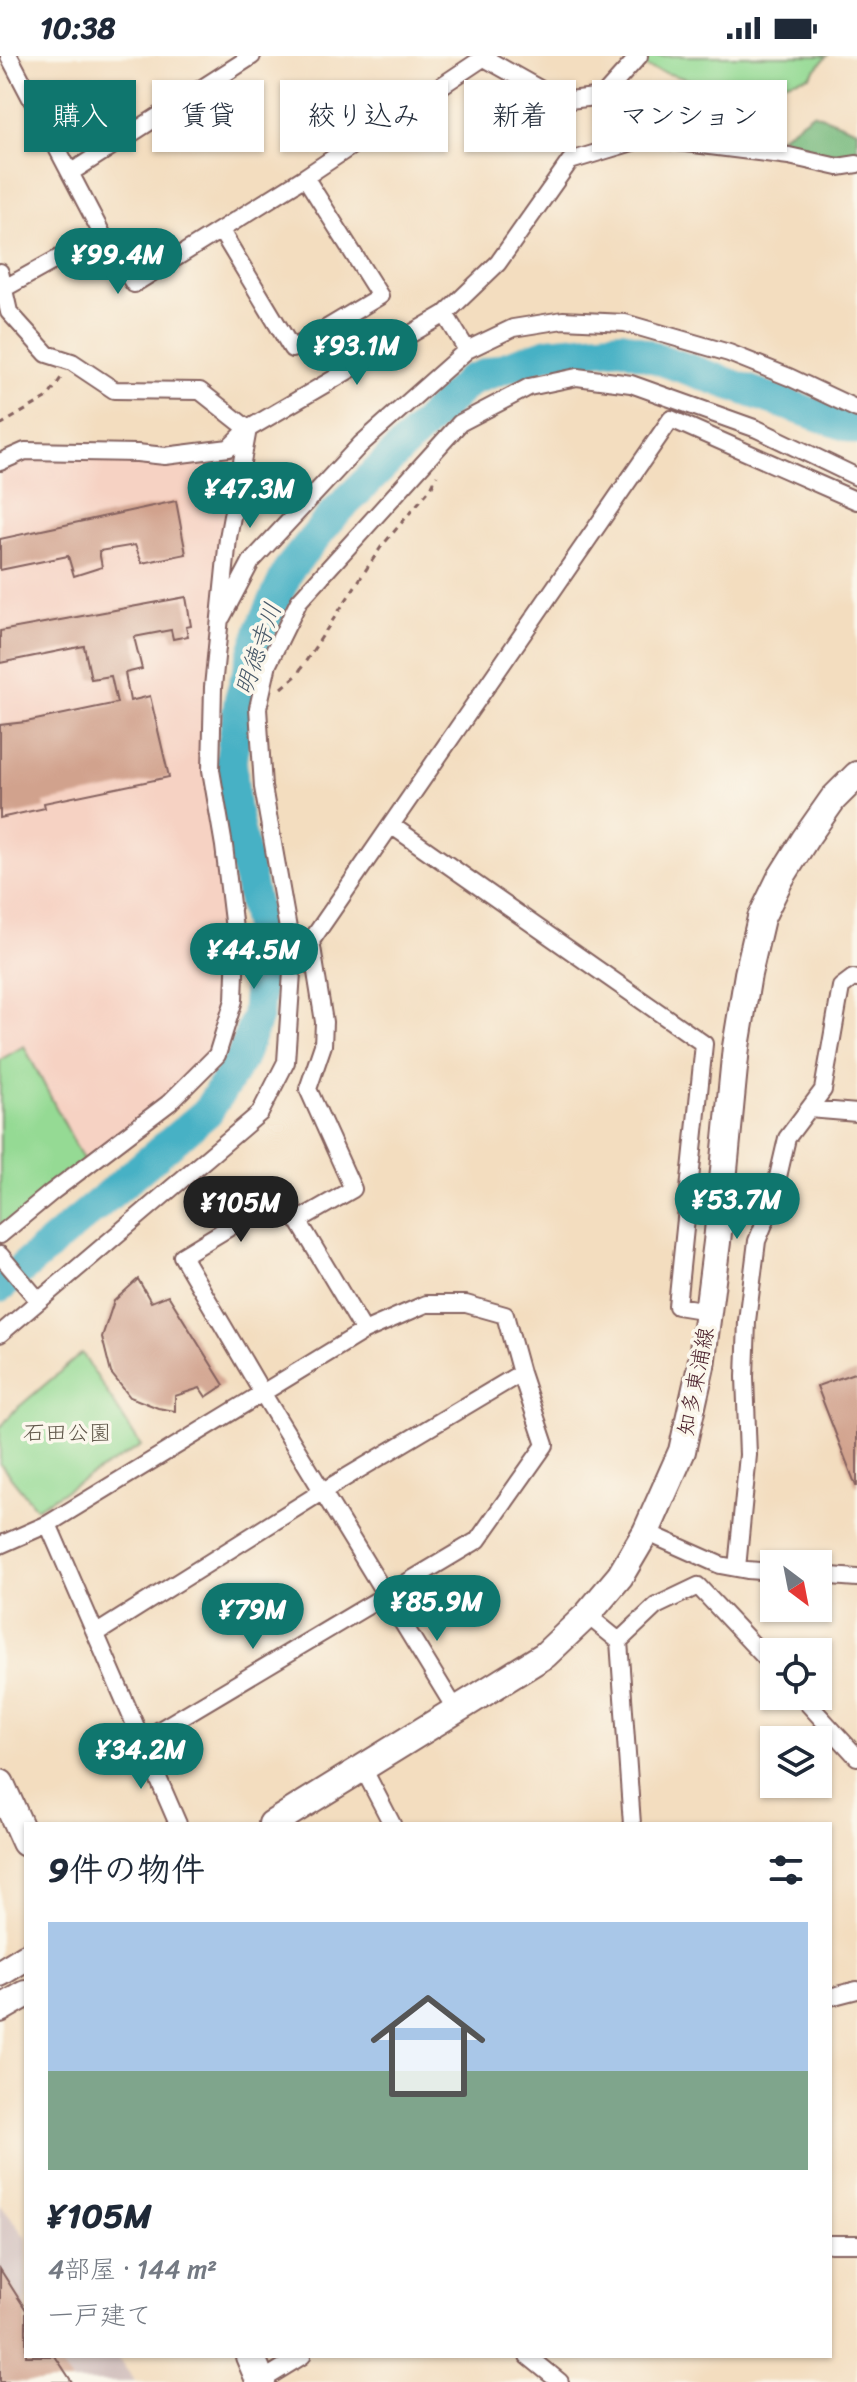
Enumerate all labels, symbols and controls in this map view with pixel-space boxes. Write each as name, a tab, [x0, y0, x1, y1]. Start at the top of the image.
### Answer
text: 10:38	[40, 1, 115, 55]
chip: 購入	[24, 80, 136, 152]
chip: 賃貸	[152, 80, 264, 152]
chip: 絞り込み	[280, 80, 448, 152]
chip: 新着	[464, 80, 576, 152]
chip: マンション	[592, 80, 787, 152]
pin: ¥99.4M	[53, 228, 183, 296]
text: ¥99.4M	[72, 231, 164, 277]
pin: ¥93.1M	[292, 319, 422, 387]
text: ¥93.1M	[315, 322, 399, 368]
pin: ¥47.3M	[185, 462, 315, 530]
text: ¥47.3M	[206, 465, 294, 511]
water label: 明徳寺川	[223, 597, 293, 701]
pin: ¥44.5M	[189, 923, 319, 991]
text: ¥44.5M	[208, 926, 300, 972]
pin: ¥53.7M	[672, 1173, 802, 1241]
pin: ¥105M	[185, 1176, 297, 1244]
text: ¥53.7M	[693, 1176, 781, 1222]
text: ¥105M	[201, 1179, 281, 1225]
street label: 知多東浦線	[666, 1323, 725, 1439]
park label: 石田公園	[23, 1413, 111, 1452]
north arrow	[760, 1550, 832, 1622]
map controls	[760, 1550, 832, 1798]
pin: ¥85.9M	[372, 1575, 502, 1643]
text: ¥85.9M	[391, 1578, 483, 1624]
pin: ¥79M	[206, 1583, 300, 1651]
text: ¥79M	[220, 1586, 286, 1632]
button: locate	[760, 1638, 832, 1710]
pin: ¥34.2M	[76, 1723, 206, 1791]
text: ¥34.2M	[96, 1726, 186, 1772]
button: layers	[760, 1726, 832, 1798]
text: 9件の物件	[48, 1840, 205, 1900]
icon: filters	[764, 1848, 808, 1892]
icon: home	[356, 1974, 500, 2118]
text: ¥105M	[48, 2186, 151, 2246]
text: 4部屋 · 144 m²	[48, 2246, 217, 2292]
text: 一戸建て	[48, 2292, 152, 2338]

